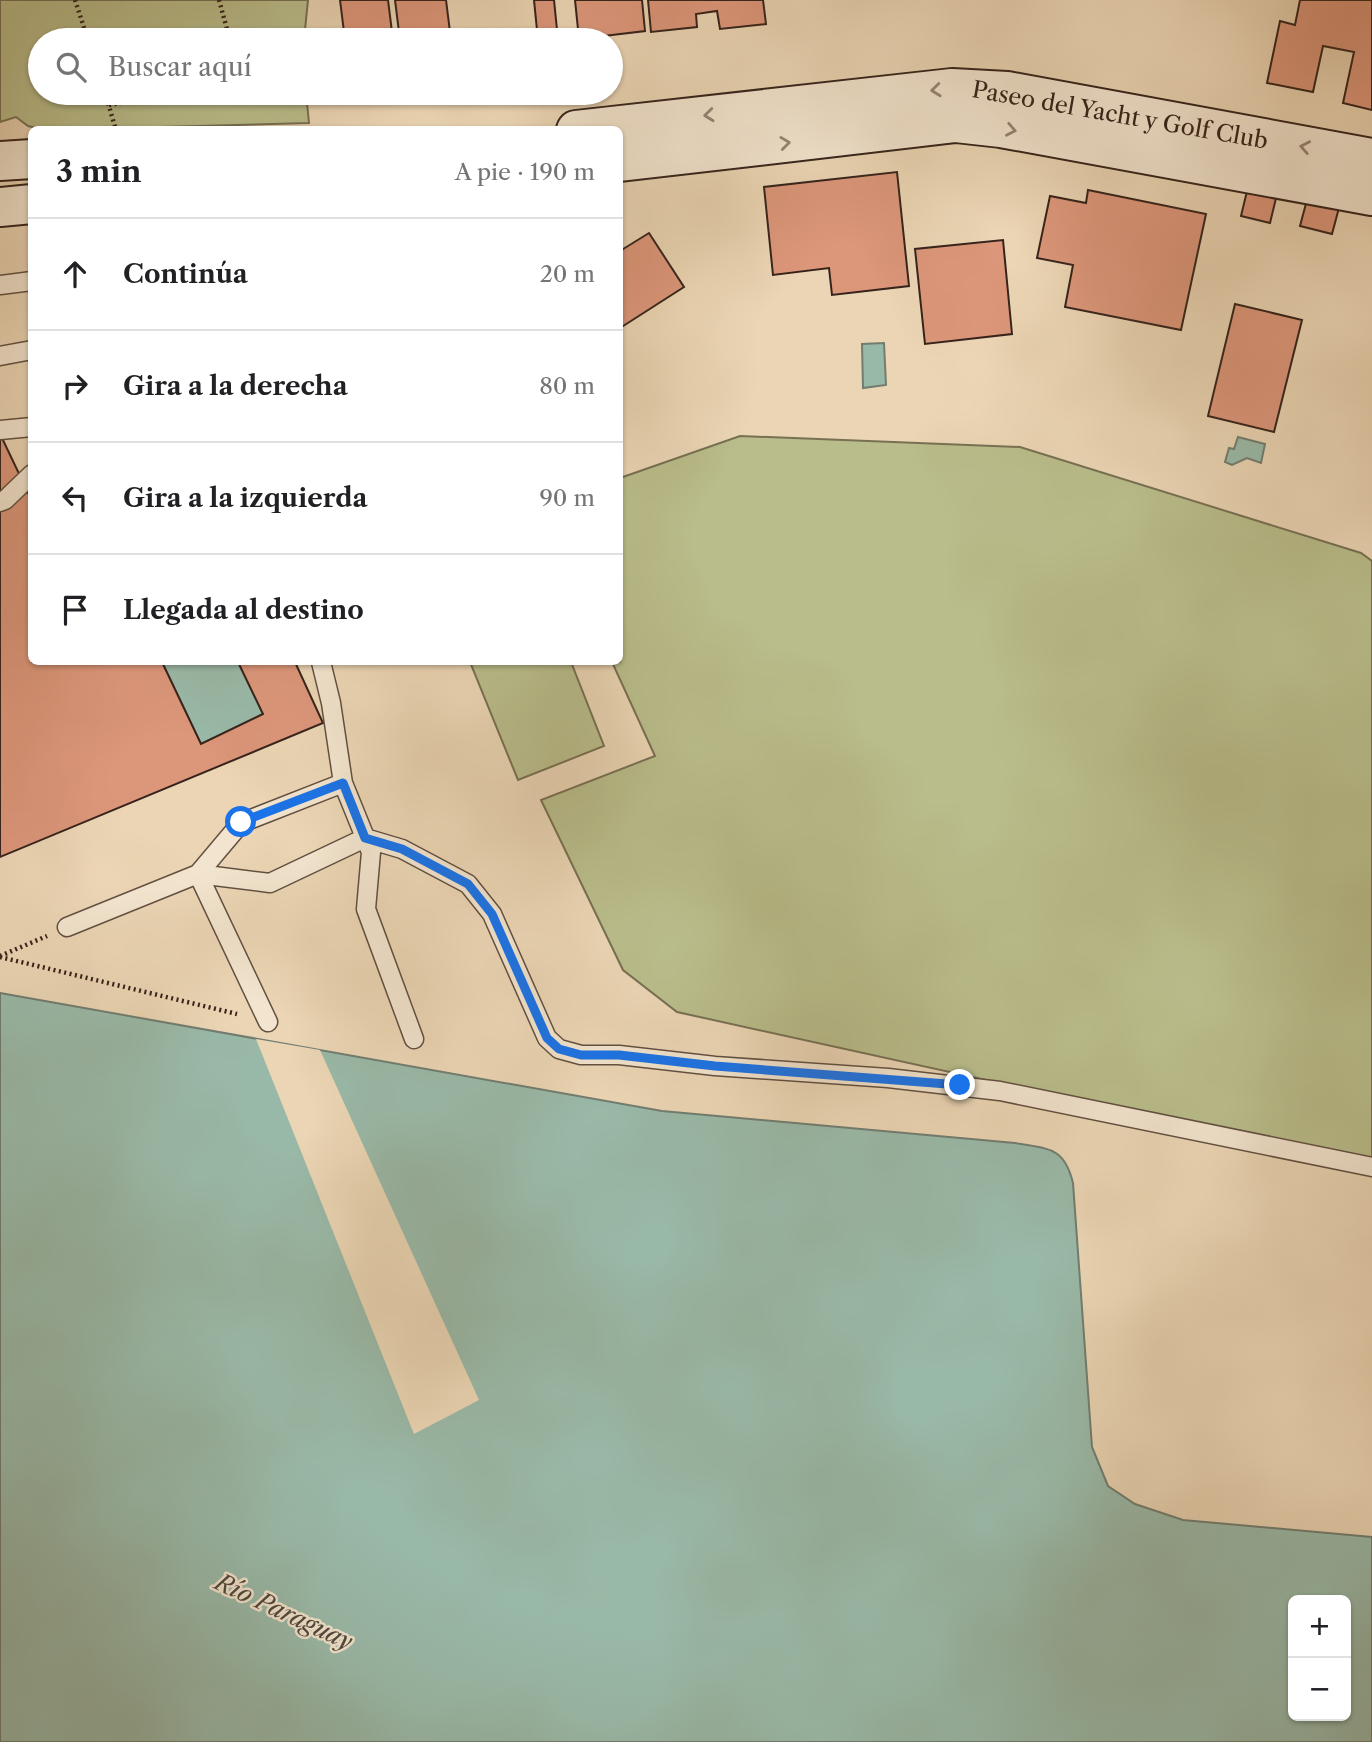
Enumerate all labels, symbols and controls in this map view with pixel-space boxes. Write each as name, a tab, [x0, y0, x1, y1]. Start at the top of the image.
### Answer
search box	[28, 28, 623, 105]
icon: search	[52, 48, 90, 86]
text: Buscar aquí	[108, 51, 252, 83]
street label: Paseo del Yacht y Golf Club	[970, 75, 1270, 155]
one-way arrow	[930, 82, 941, 97]
one-way arrow	[704, 107, 715, 122]
one-way arrow	[1005, 122, 1017, 137]
one-way arrow	[779, 135, 790, 150]
one-way arrow	[1299, 140, 1311, 155]
text: 3 min	[56, 153, 142, 190]
text: A pie · 190 m	[455, 158, 595, 186]
icon: ahead	[56, 255, 94, 293]
text: Continúa	[123, 258, 248, 290]
text: 20 m	[540, 260, 595, 288]
icon: right	[56, 367, 94, 405]
text: Gira a la derecha	[123, 370, 348, 402]
text: 80 m	[539, 372, 595, 400]
icon: left	[56, 479, 94, 517]
text: Gira a la izquierda	[123, 482, 368, 514]
text: 90 m	[539, 484, 595, 512]
icon: arrive	[56, 591, 94, 629]
text: Llegada al destino	[123, 594, 364, 626]
route start	[225, 806, 256, 837]
route end	[944, 1069, 975, 1100]
water label: Río Paraguay	[209, 1566, 358, 1656]
map controls	[1288, 1595, 1351, 1721]
button: +	[1288, 1595, 1351, 1658]
button: −	[1288, 1658, 1351, 1721]

